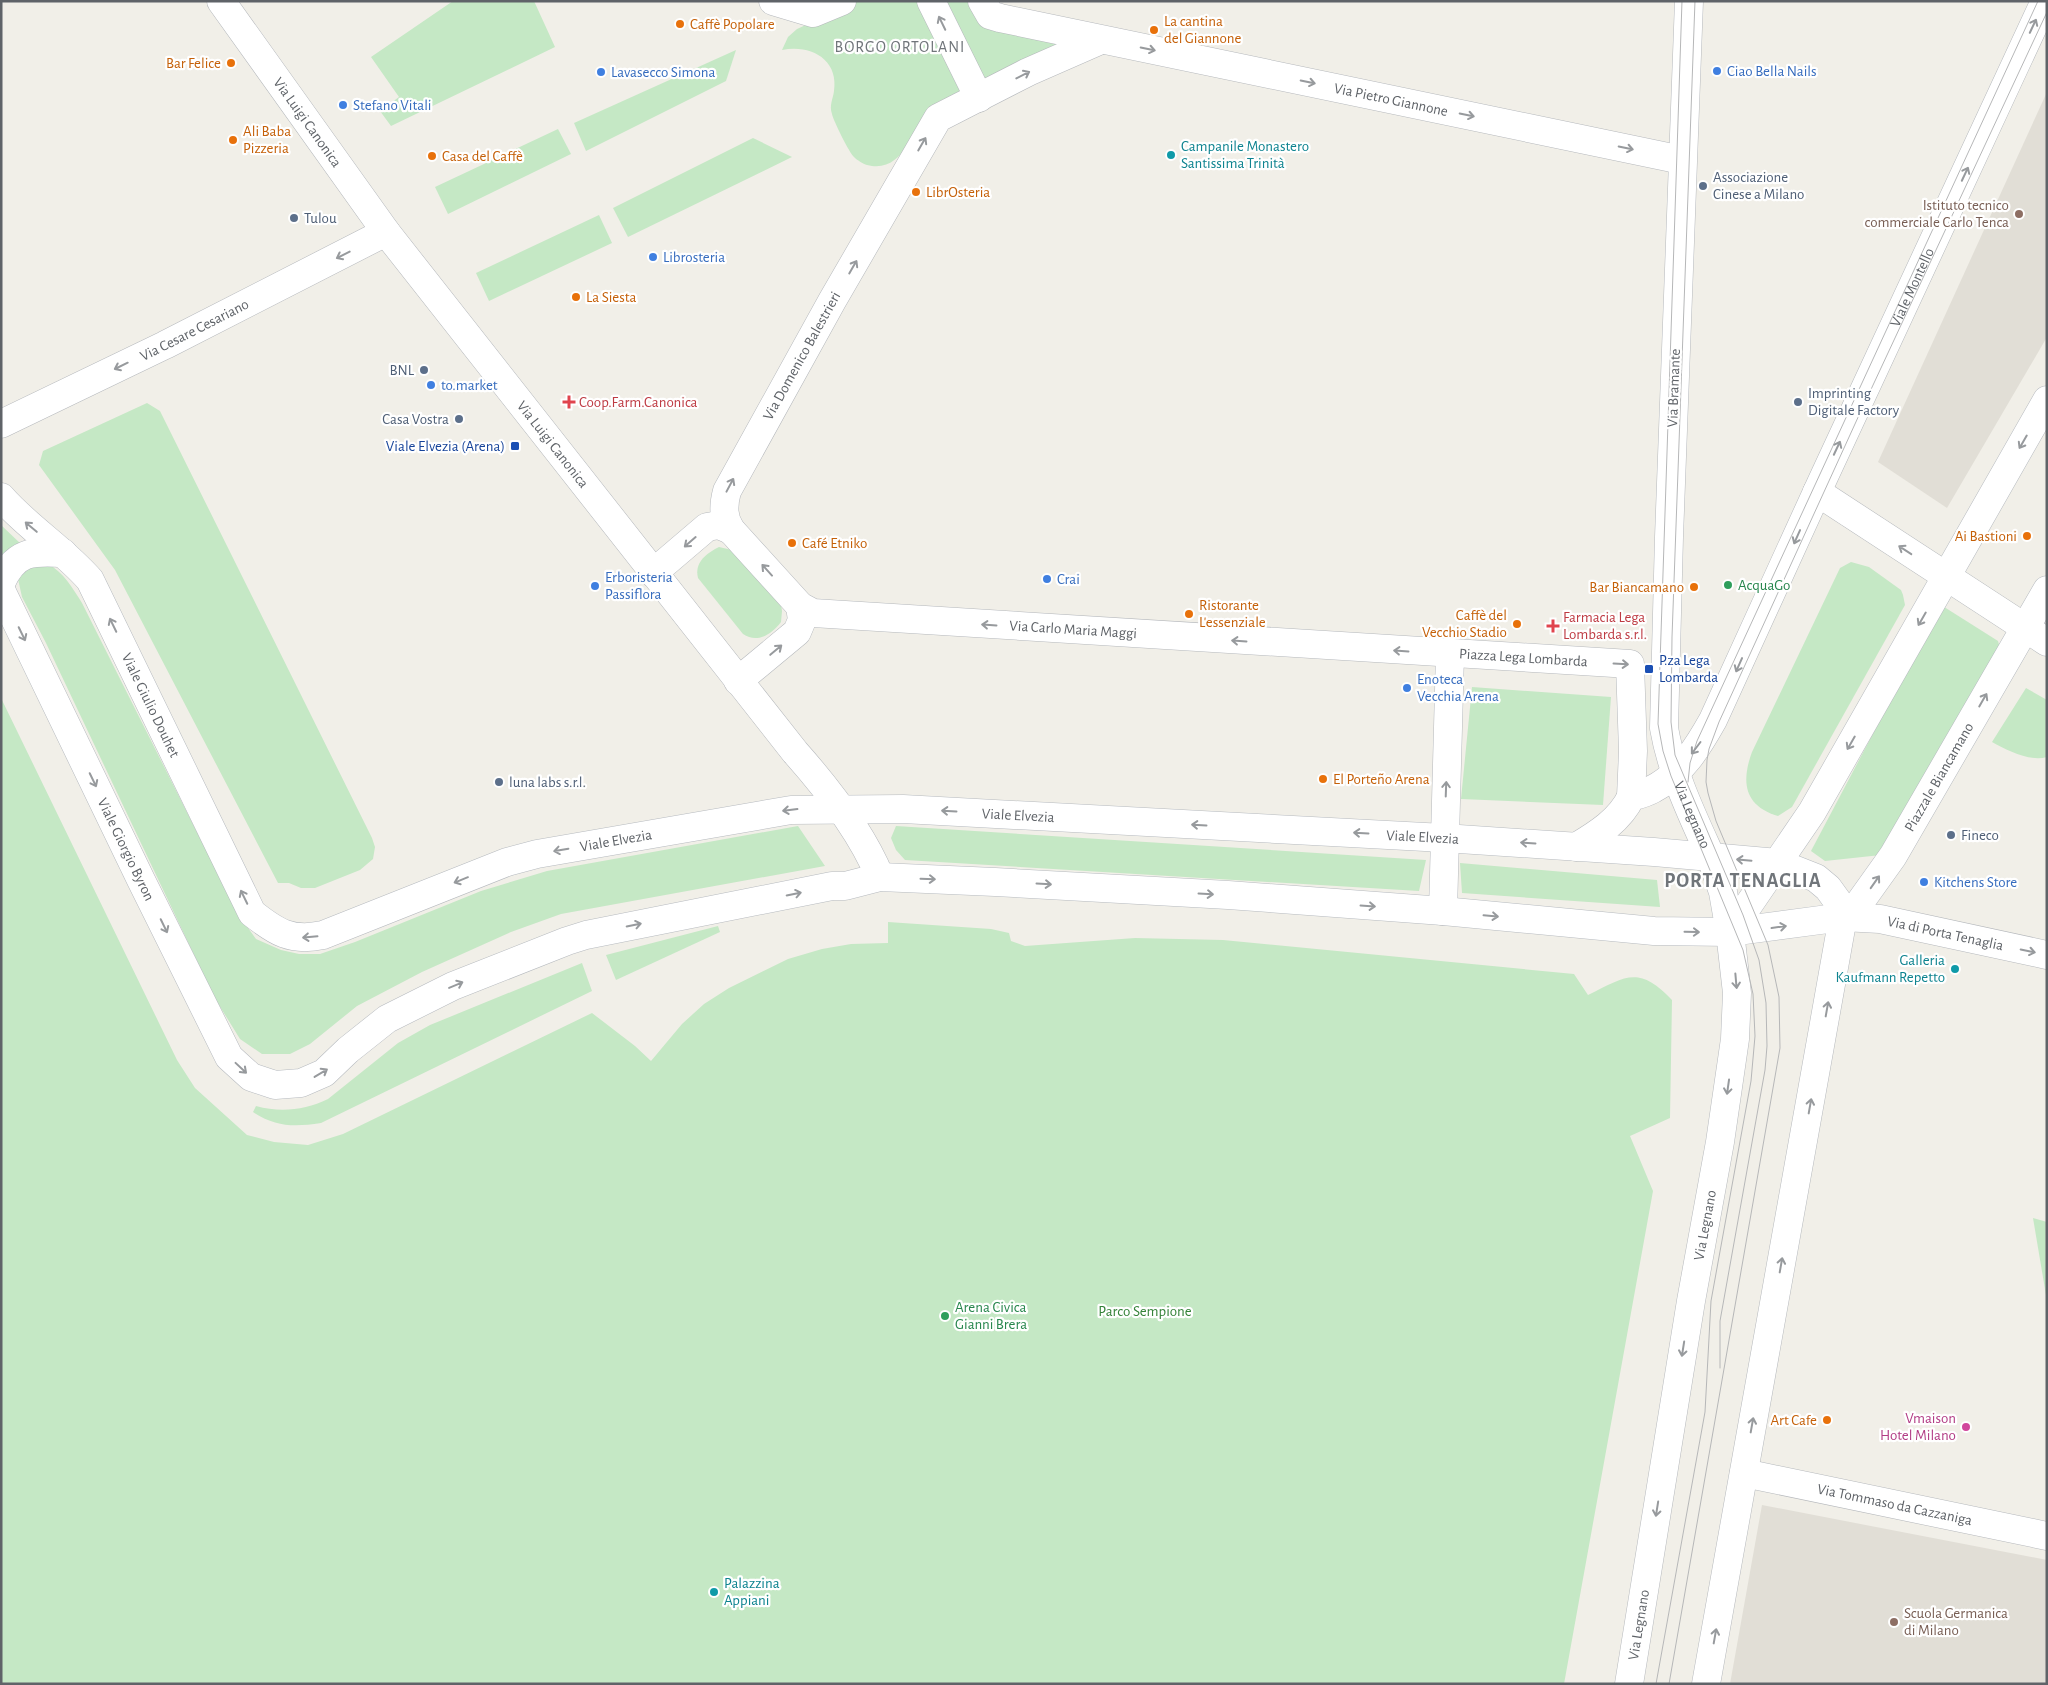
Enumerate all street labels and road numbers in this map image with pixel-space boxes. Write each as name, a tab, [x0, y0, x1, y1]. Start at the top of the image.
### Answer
street label: Via Luigi Canonica	[271, 75, 345, 170]
street label: Via Pietro Giannone	[1333, 80, 1449, 119]
street label: Viale Montello	[1887, 246, 1937, 329]
street label: Via Domenico Balestrieri	[761, 289, 843, 423]
street label: Via Cesare Cesariano	[138, 296, 251, 363]
street label: Via Bramante	[1665, 348, 1683, 428]
street label: Via Luigi Canonica	[514, 398, 592, 491]
street label: Via Carlo Maria Maggi	[1009, 618, 1137, 641]
street label: Piazza Lega Lombarda	[1459, 646, 1588, 669]
street label: Viale Giulio Douhet	[119, 651, 183, 760]
street label: Piazzale Biancamano	[1901, 720, 1976, 834]
street label: Via Legnano	[1672, 779, 1713, 851]
street label: Viale Giorgio Byron	[95, 796, 157, 903]
street label: Viale Elvezia	[981, 806, 1055, 825]
street label: Viale Elvezia	[579, 827, 653, 854]
street label: Viale Elvezia	[1386, 827, 1460, 846]
street label: Via di Porta Tenaglia	[1886, 913, 2005, 953]
street label: Via Legnano	[1691, 1189, 1719, 1262]
street label: Via Tommaso da Cazzaniga	[1816, 1481, 1974, 1528]
street label: Via Legnano	[1625, 1588, 1652, 1661]

